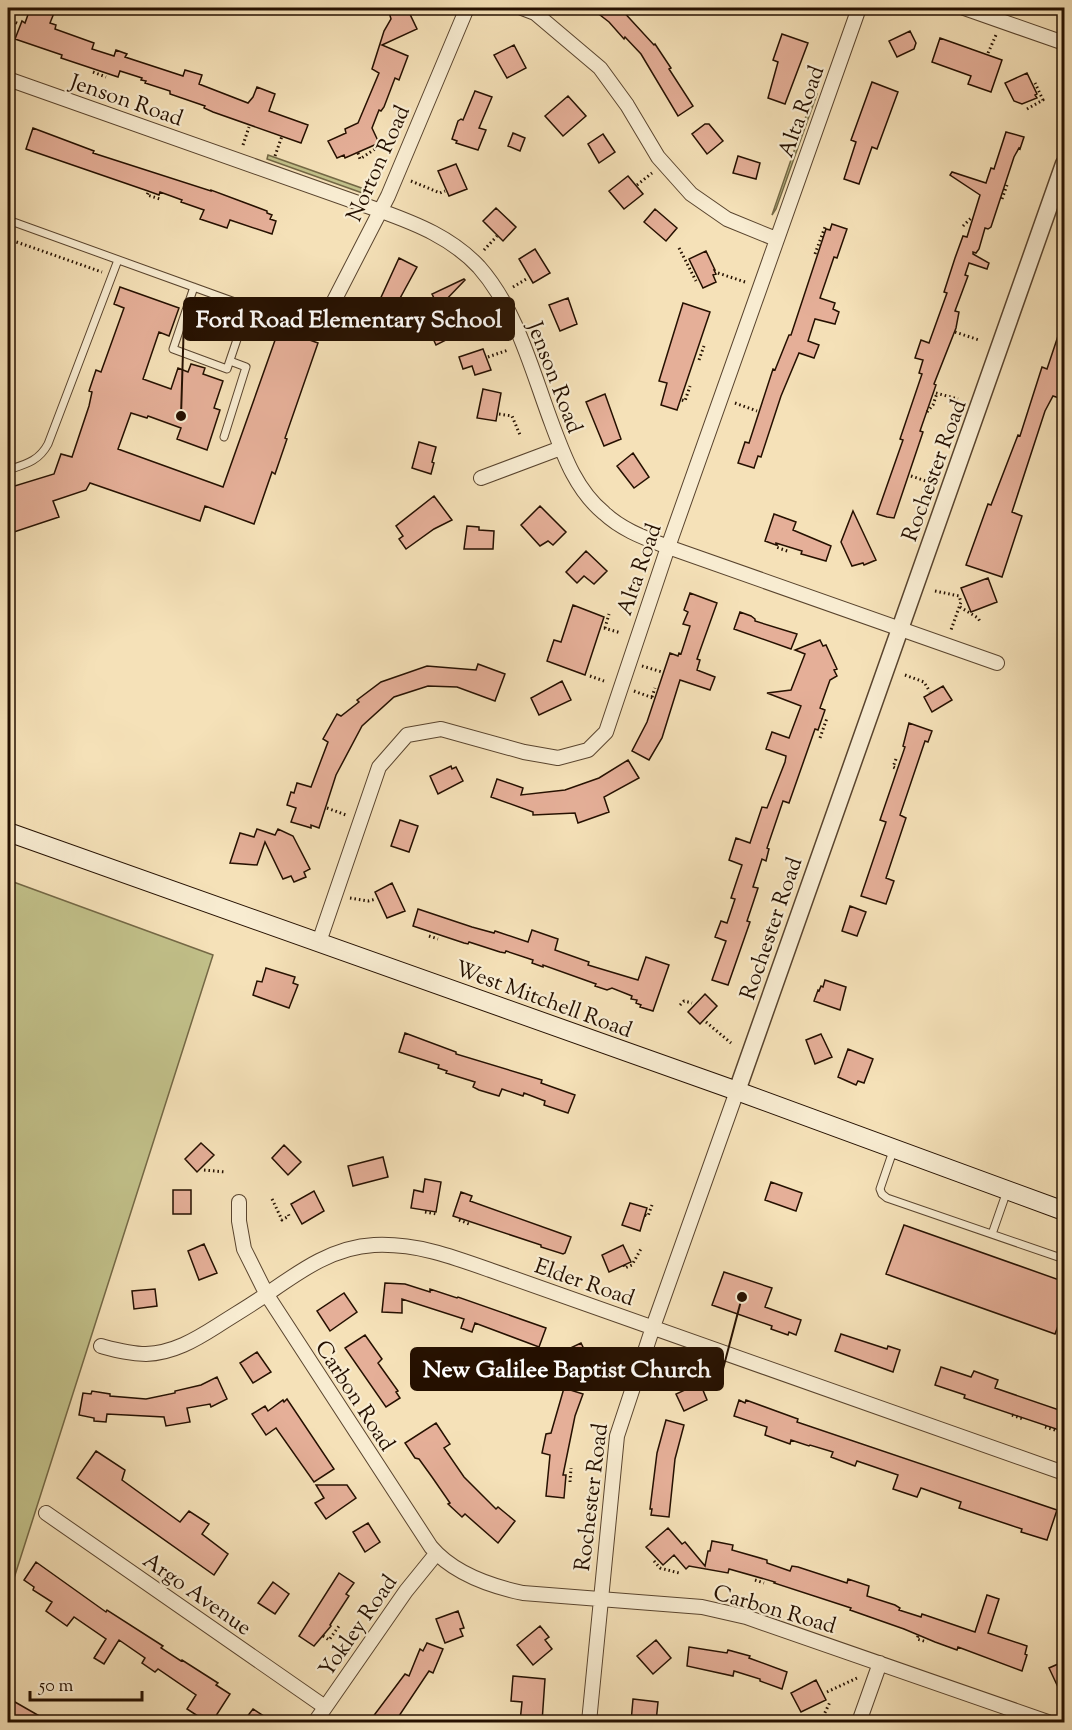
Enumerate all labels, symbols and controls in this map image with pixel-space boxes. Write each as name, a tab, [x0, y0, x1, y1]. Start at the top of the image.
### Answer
street label: Alta Road	[771, 62, 834, 162]
street label: Jenson Road	[64, 67, 187, 136]
street label: Norton Road	[340, 101, 420, 227]
callout: Ford Road Elementary School	[184, 298, 514, 340]
text: Ford Road Elementary School	[196, 304, 502, 338]
street label: Jenson Road	[517, 317, 589, 439]
street label: Rochester Road	[895, 396, 976, 546]
street label: Alta Road	[610, 520, 672, 620]
street label: Rochester Road	[733, 853, 812, 1005]
street label: West Mitchell Road	[450, 954, 636, 1048]
street label: Elder Road	[530, 1252, 638, 1316]
street label: Carbon Road	[306, 1335, 401, 1458]
callout: New Galilee Baptist Church	[411, 1348, 723, 1390]
text: New Galilee Baptist Church	[423, 1354, 712, 1388]
street label: Rochester Road	[568, 1422, 618, 1573]
street label: Argo Avenue	[135, 1546, 257, 1645]
street label: Yokley Road	[312, 1569, 407, 1684]
street label: Carbon Road	[709, 1578, 839, 1644]
scale bar	[30, 1664, 142, 1702]
text: 50 m	[38, 1674, 74, 1700]

